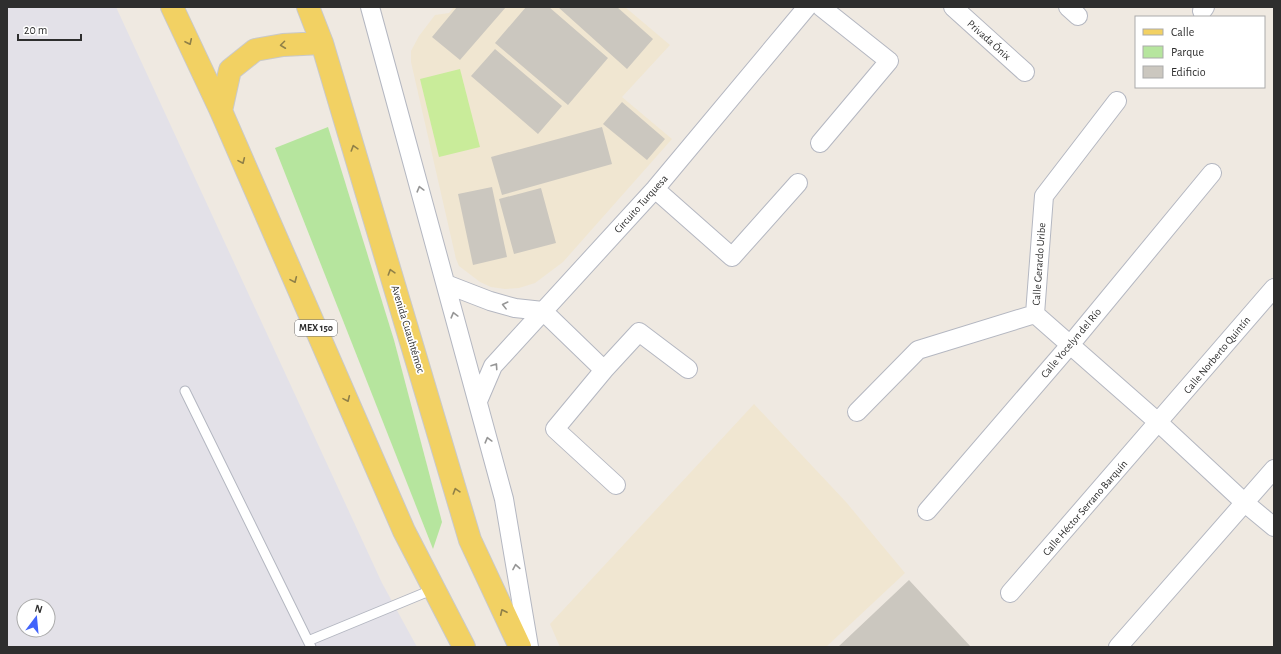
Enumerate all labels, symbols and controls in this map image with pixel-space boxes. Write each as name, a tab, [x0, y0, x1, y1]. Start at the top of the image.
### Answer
scale bar	[18, 16, 81, 42]
legend	[1135, 16, 1265, 88]
street label: Privada Ónix	[965, 17, 1014, 62]
text: 20 m	[24, 24, 47, 36]
text: Calle	[1171, 26, 1194, 38]
one-way arrow	[184, 38, 192, 46]
one-way arrow	[280, 40, 286, 49]
text: Parque	[1171, 46, 1204, 58]
text: Edificio	[1171, 66, 1206, 78]
one-way arrow	[350, 145, 359, 152]
one-way arrow	[238, 157, 246, 164]
street label: Circuito Turquesa	[612, 173, 670, 235]
one-way arrow	[416, 186, 425, 193]
street label: Calle Gerardo Uribe	[1031, 222, 1047, 306]
one-way arrow	[387, 269, 396, 276]
one-way arrow	[290, 276, 298, 283]
street label: Avenida Cuauhtémoc	[389, 284, 427, 375]
one-way arrow	[502, 301, 509, 310]
street label: Calle Yocelyn del Río	[1039, 306, 1103, 380]
one-way arrow	[451, 311, 459, 318]
street label: Calle Norberto Quintín	[1182, 314, 1252, 396]
road number: MEX 150	[295, 320, 337, 336]
one-way arrow	[490, 363, 497, 370]
one-way arrow	[342, 395, 350, 402]
one-way arrow	[484, 437, 493, 444]
street label: Calle Héctor Serrano Barquín	[1041, 458, 1129, 558]
one-way arrow	[452, 488, 461, 495]
one-way arrow	[512, 564, 521, 570]
north arrow	[16, 598, 56, 638]
text: N	[33, 603, 44, 615]
one-way arrow	[500, 608, 508, 616]

